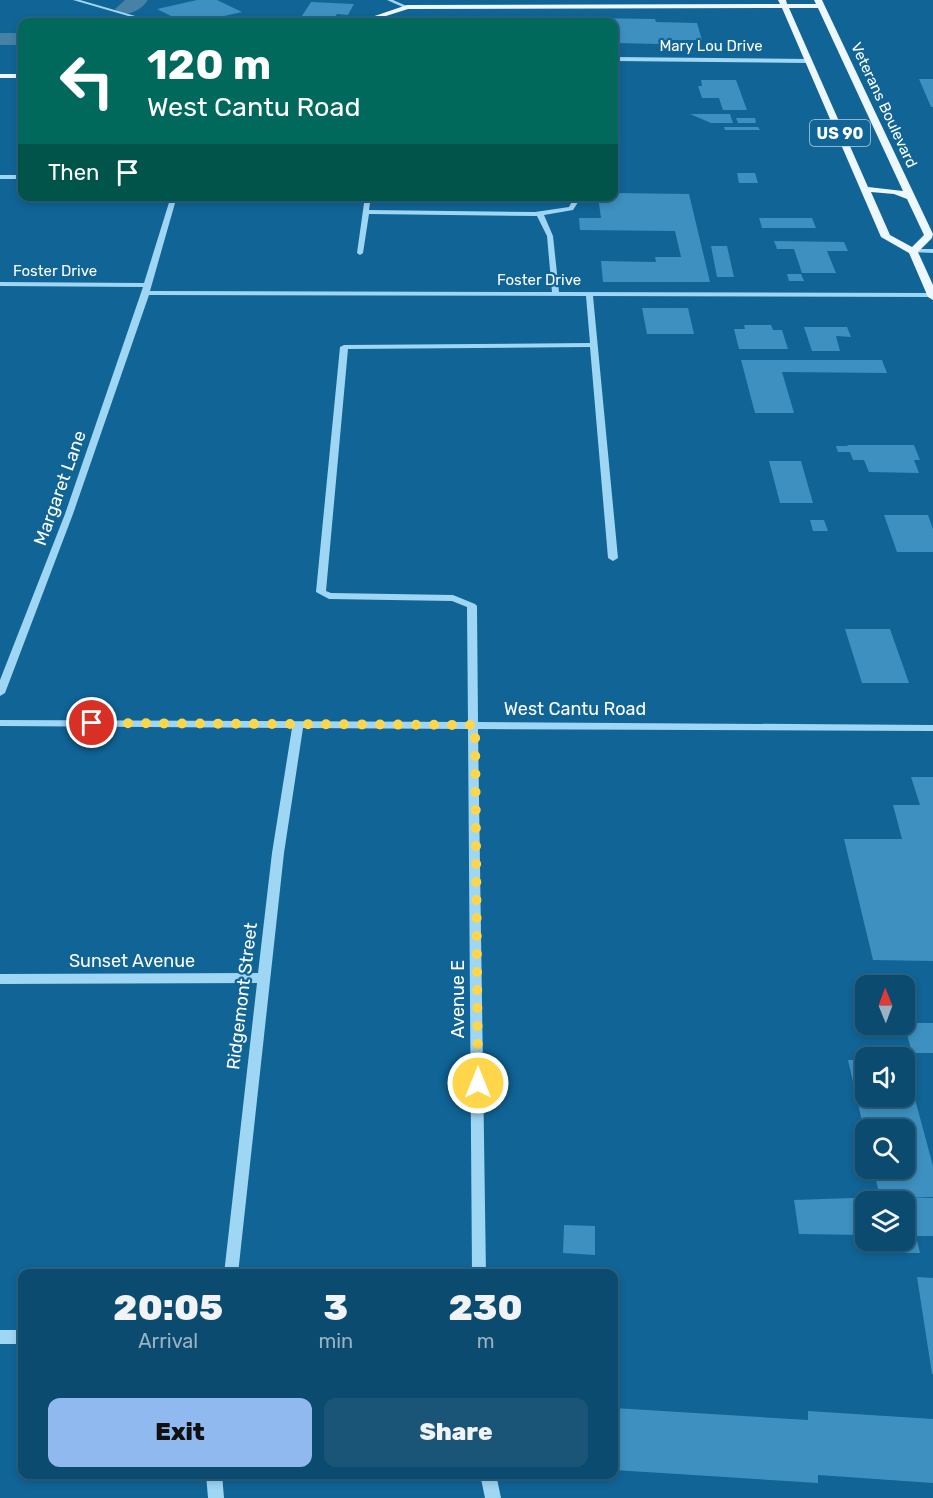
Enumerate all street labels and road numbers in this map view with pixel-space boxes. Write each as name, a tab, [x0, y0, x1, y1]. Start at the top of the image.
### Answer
street label: Mary Lou Drive	[659, 37, 763, 55]
street label: Veterans Boulevard	[847, 40, 921, 170]
road number: US 90	[810, 120, 870, 146]
street label: Foster Drive	[13, 262, 97, 280]
street label: Foster Drive	[497, 271, 581, 289]
street label: Margaret Lane	[29, 427, 91, 549]
street label: West Cantu Road	[504, 698, 646, 720]
street label: Ridgemont Street	[222, 921, 262, 1071]
street label: Sunset Avenue	[69, 950, 195, 972]
street label: Avenue E	[447, 960, 469, 1038]

